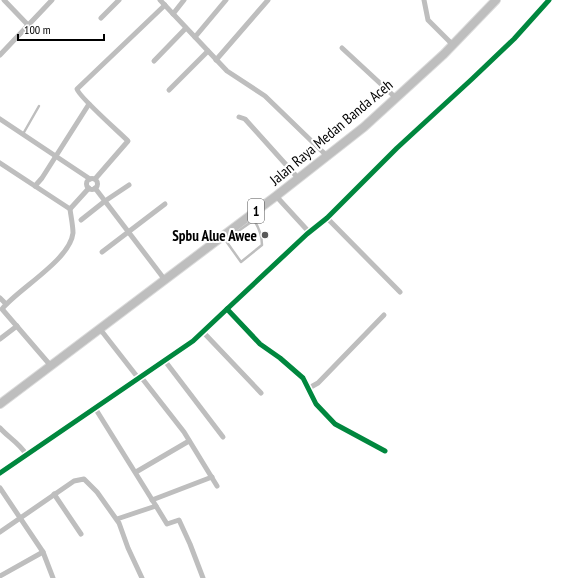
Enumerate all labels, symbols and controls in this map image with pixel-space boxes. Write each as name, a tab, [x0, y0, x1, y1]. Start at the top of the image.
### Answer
scale bar	[18, 16, 104, 42]
text: 100 m	[24, 22, 51, 37]
street label: Jalan Raya Medan Banda Aceh	[265, 75, 396, 190]
road number: 1	[248, 199, 264, 223]
place label: Spbu Alue Awee	[172, 226, 257, 245]
marker: Spbu Alue Awee	[260, 230, 270, 240]

